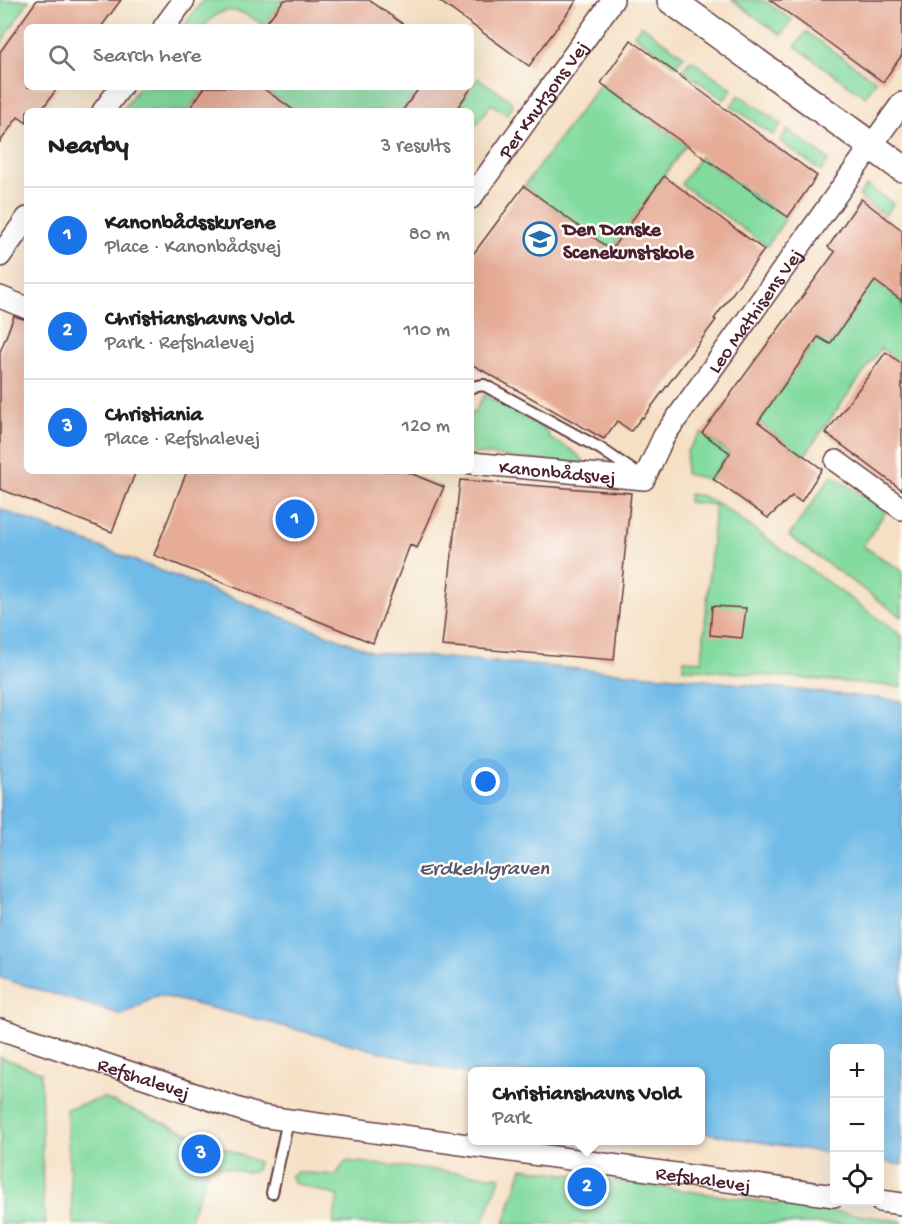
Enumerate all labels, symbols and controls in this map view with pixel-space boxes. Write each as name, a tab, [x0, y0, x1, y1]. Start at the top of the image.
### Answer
search box	[24, 24, 474, 90]
street label: Per Knutzons Vej	[494, 38, 595, 165]
icon: search	[45, 41, 78, 74]
text: Search here	[93, 44, 201, 70]
text: Nearby	[48, 132, 129, 163]
text: 3 results	[381, 136, 450, 159]
text: Kanonbådsskurene	[105, 211, 276, 237]
place label: Den Danske Scenekunstskole	[561, 220, 695, 266]
school or university icon: Den Danske Scenekunstskole	[522, 221, 558, 257]
text: 1	[63, 224, 72, 247]
text: 80 m	[409, 224, 450, 247]
text: Place · Kanonbådsvej	[105, 237, 282, 260]
street label: Leo Mathisens Vej	[705, 245, 809, 379]
text: Christianshavns Vold	[105, 307, 293, 333]
text: 2	[63, 320, 72, 343]
text: 110 m	[404, 320, 450, 343]
text: Park · Refshalevej	[105, 333, 255, 356]
text: Christiania	[105, 403, 203, 429]
text: 3	[62, 416, 73, 439]
text: 120 m	[402, 416, 450, 439]
text: Place · Refshalevej	[105, 429, 260, 452]
street label: Kanonbådsvej	[498, 458, 617, 491]
pin: 1	[276, 496, 314, 542]
your location	[471, 767, 500, 796]
water label: Erdkehlgraven	[419, 858, 550, 883]
map controls	[830, 1044, 884, 1206]
button: +	[830, 1044, 884, 1098]
street label: Refshalevej	[94, 1054, 192, 1107]
popup	[468, 1067, 705, 1145]
text: Christianshavns Vold	[493, 1082, 680, 1108]
button: −	[830, 1098, 884, 1152]
text: Park	[493, 1108, 531, 1131]
pin: 3	[182, 1132, 220, 1176]
button: locate	[830, 1152, 884, 1206]
street label: Refshalevej	[654, 1163, 752, 1199]
pin: 2	[568, 1164, 606, 1210]

